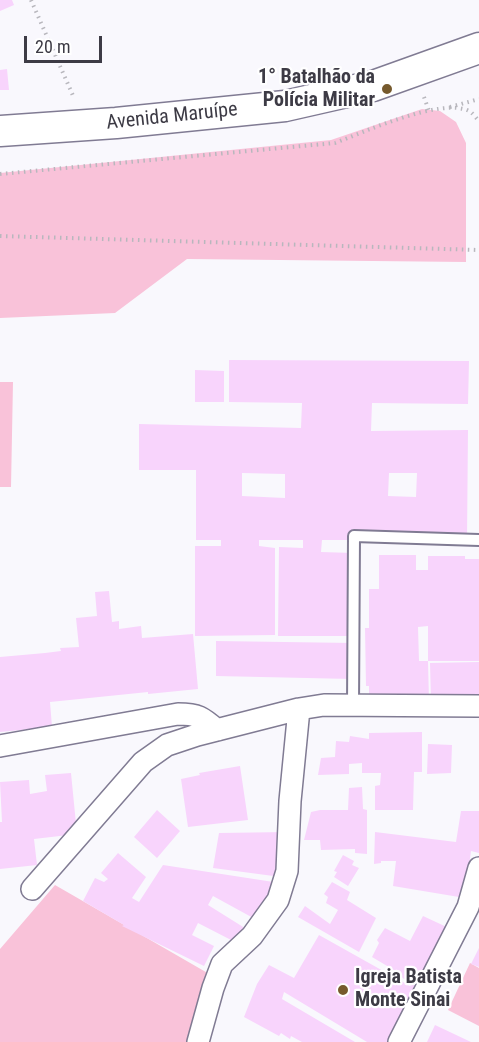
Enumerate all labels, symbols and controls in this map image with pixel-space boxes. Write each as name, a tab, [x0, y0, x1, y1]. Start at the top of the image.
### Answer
scale bar	[27, 24, 105, 62]
text: 20 m	[35, 36, 70, 57]
place label: 1° Batalhão da Polícia Militar	[258, 66, 375, 113]
marker: 1° Batalhão da Polícia Militar	[380, 82, 394, 96]
street label: Avenida Maruípe	[105, 98, 239, 136]
place label: Igreja Batista Monte Sinai	[355, 966, 462, 1013]
marker: Igreja Batista Monte Sinai	[336, 983, 350, 997]

